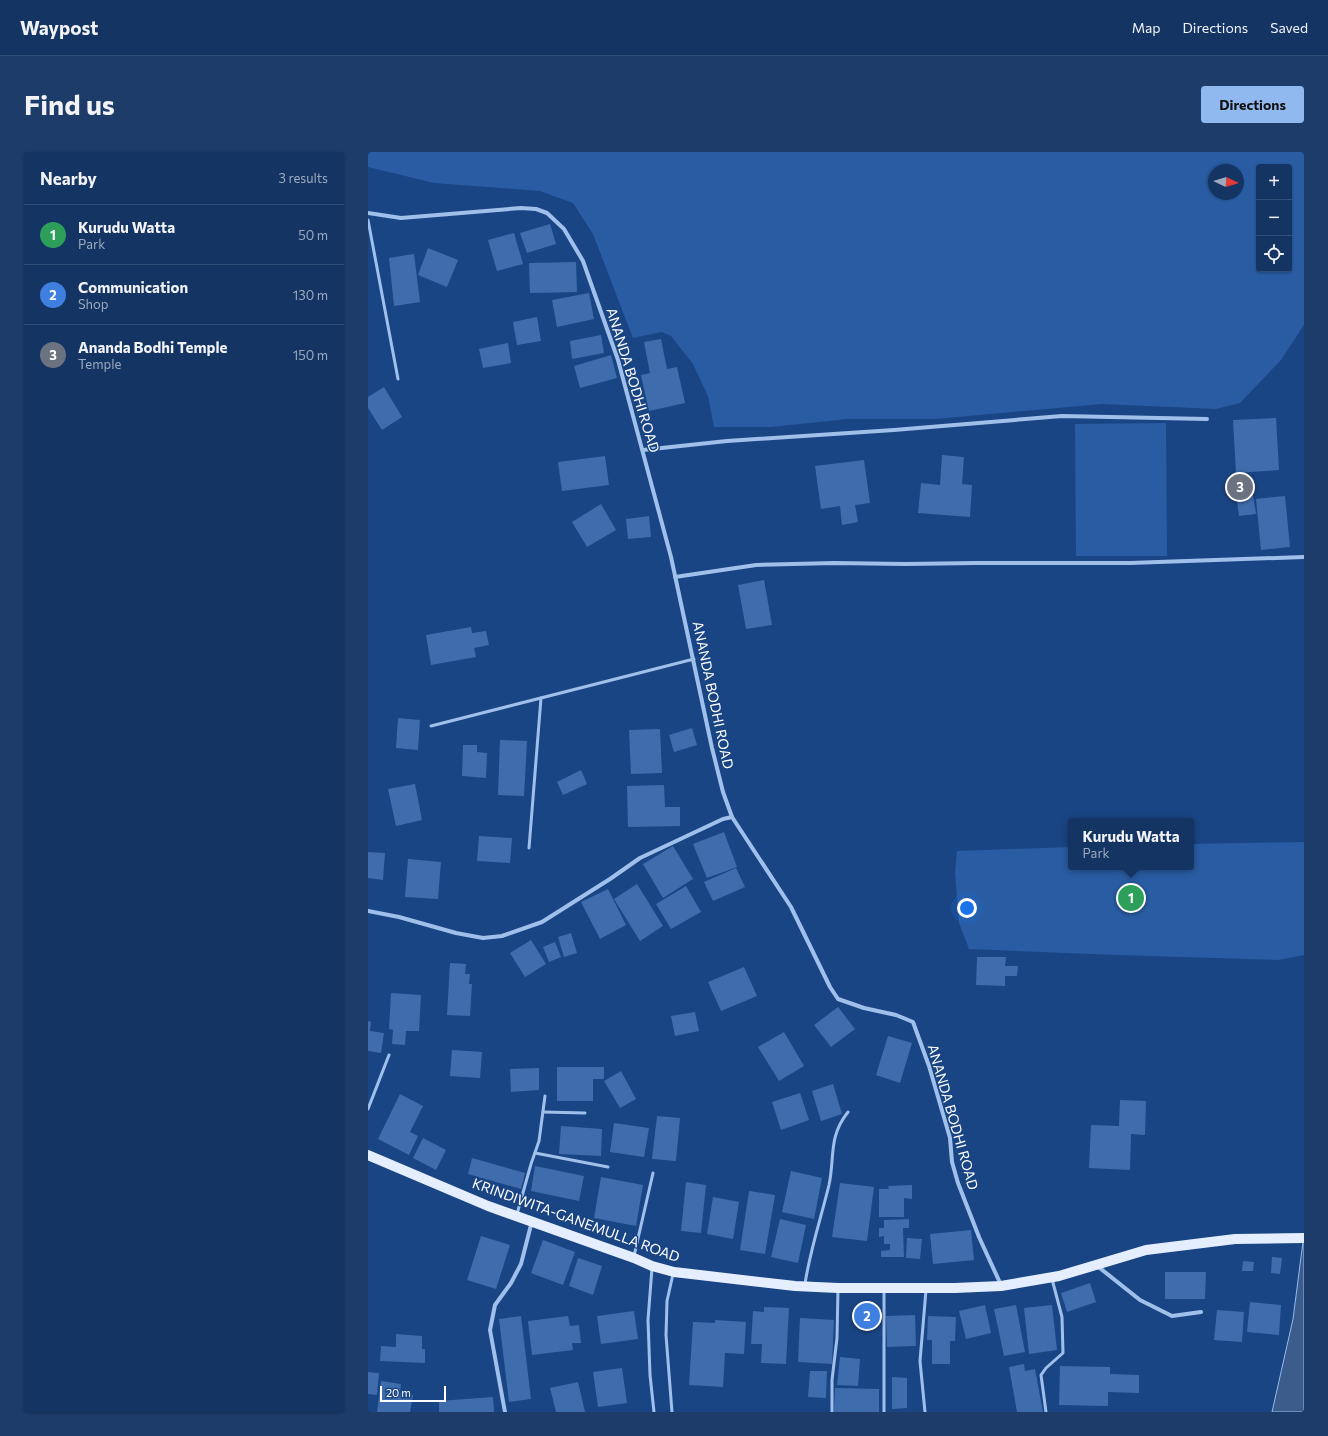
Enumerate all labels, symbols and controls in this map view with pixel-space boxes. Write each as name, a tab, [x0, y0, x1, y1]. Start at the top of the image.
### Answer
text: Waypost	[20, 16, 98, 39]
text: Map	[1132, 19, 1161, 36]
text: Directions	[1183, 19, 1248, 36]
text: Saved	[1270, 19, 1308, 36]
button: Directions	[1201, 86, 1304, 123]
text: Find us	[24, 87, 115, 121]
north arrow	[1208, 164, 1244, 200]
map controls	[1256, 164, 1292, 272]
button: +	[1256, 164, 1292, 200]
text: Nearby	[40, 168, 97, 189]
text: 3 results	[279, 170, 328, 186]
button: −	[1256, 200, 1292, 236]
text: Kurudu Watta	[78, 218, 175, 236]
text: 1	[50, 227, 56, 243]
text: 50 m	[298, 227, 328, 243]
text: Park	[78, 236, 105, 252]
button: locate	[1256, 236, 1292, 272]
text: Communication	[78, 278, 188, 296]
text: 2	[49, 287, 57, 303]
text: 130 m	[293, 287, 328, 303]
text: Shop	[78, 296, 109, 312]
street label: ANANDA BODHI ROAD	[603, 305, 664, 454]
text: Ananda Bodhi Temple	[78, 338, 227, 356]
text: 3	[49, 347, 57, 363]
text: 150 m	[293, 347, 328, 363]
text: Temple	[78, 356, 121, 372]
pin: 3	[1227, 472, 1253, 502]
street label: ANANDA BODHI ROAD	[690, 619, 737, 770]
popup	[1068, 818, 1194, 870]
text: Kurudu Watta	[1082, 827, 1180, 845]
text: Park	[1082, 845, 1110, 861]
pin: 1	[1118, 883, 1144, 913]
your location	[957, 898, 977, 918]
street label: ANANDA BODHI ROAD	[925, 1042, 982, 1192]
street label: KRINDIWITA-GANEMULLA ROAD	[470, 1174, 682, 1265]
pin: 2	[854, 1301, 880, 1331]
scale bar	[380, 1384, 446, 1403]
text: 20 m	[386, 1386, 411, 1399]

